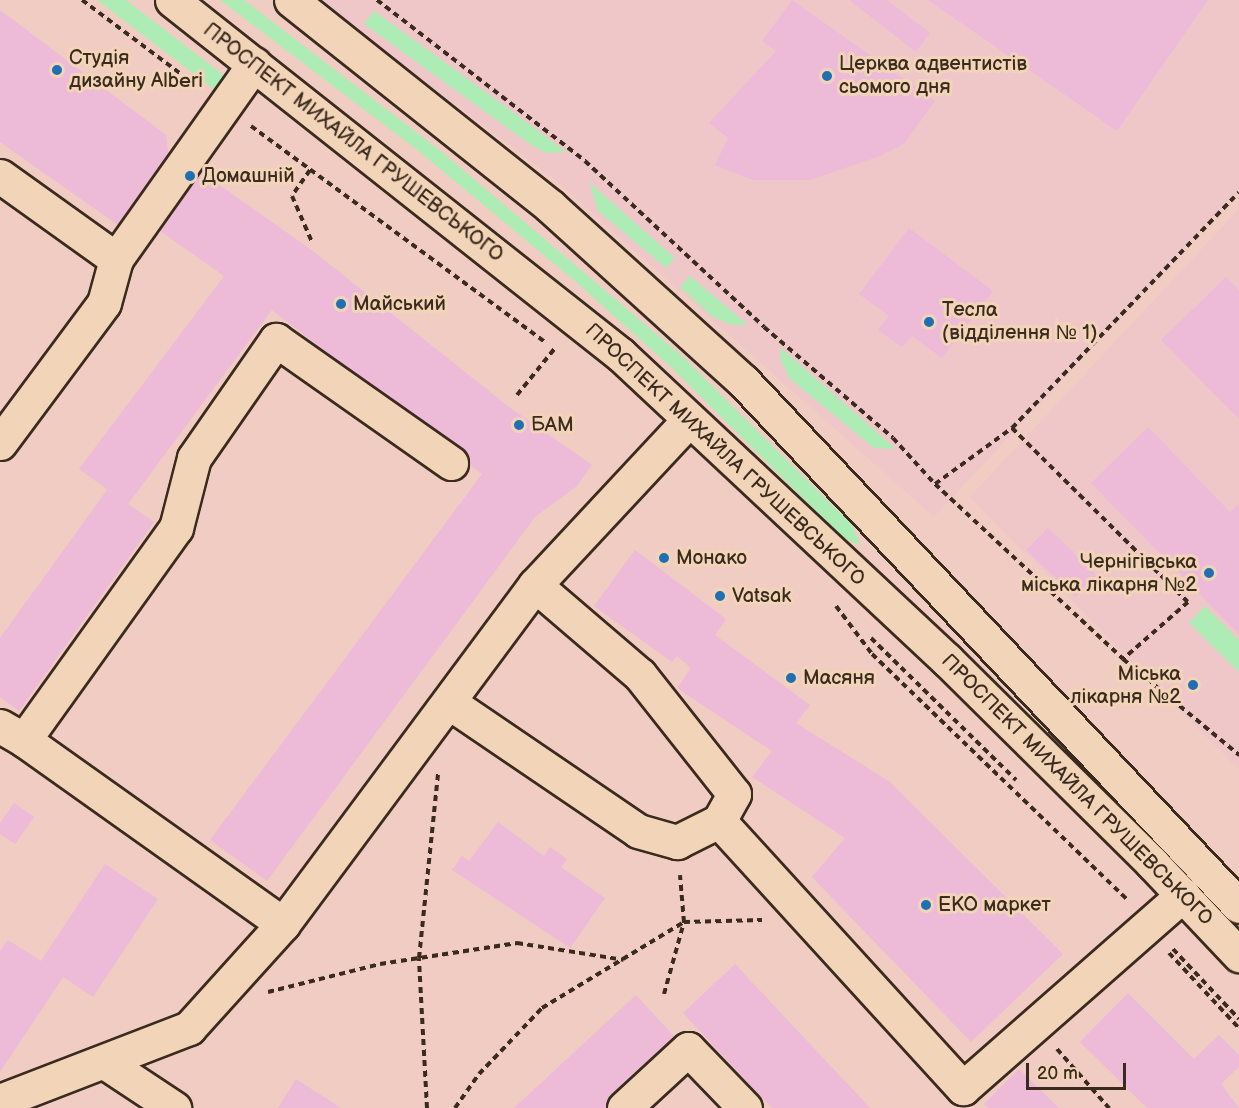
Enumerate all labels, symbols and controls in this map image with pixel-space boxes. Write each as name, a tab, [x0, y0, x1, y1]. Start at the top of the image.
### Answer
street label: ПРОСПЕКТ МИХАЙЛА ГРУШЕВСЬКОГО	[198, 18, 508, 268]
place label: Студія дизайну Alberi	[69, 46, 203, 93]
place label: Церква адвентистів сьомого дня	[839, 52, 1027, 99]
marker: Студія дизайну Alberi	[50, 63, 64, 77]
marker: Церква адвентистів сьомого дня	[820, 69, 834, 83]
place label: Домашній	[202, 164, 295, 188]
marker: Домашній	[183, 169, 197, 183]
place label: Майський	[353, 292, 446, 316]
marker: Майський	[334, 297, 348, 311]
place label: Тесла (відділення № 1)	[942, 298, 1097, 345]
marker: Тесла (відділення № 1)	[920, 313, 938, 331]
street label: ПРОСПЕКТ МИХАЙЛА ГРУШЕВСЬКОГО	[580, 319, 870, 591]
place label: БАМ	[531, 413, 574, 437]
marker: БАМ	[512, 418, 526, 432]
place label: Монако	[676, 546, 747, 570]
place label: Чернігівська міська лікарня №2	[1021, 550, 1197, 597]
marker: Монако	[657, 551, 671, 565]
marker: Чернігівська міська лікарня №2	[1202, 566, 1216, 580]
place label: Vatsak	[732, 584, 791, 608]
marker: Vatsak	[713, 589, 727, 603]
street label: ПРОСПЕКТ МИХАЙЛА ГРУШЕВСЬКОГО	[936, 649, 1218, 931]
place label: Міська лікарня №2	[1070, 662, 1181, 709]
place label: Масяня	[803, 666, 875, 690]
marker: Масяня	[784, 671, 798, 685]
marker: Міська лікарня №2	[1186, 678, 1200, 692]
place label: ЕКО маркет	[938, 893, 1051, 917]
marker: ЕКО маркет	[919, 898, 933, 912]
scale bar	[1029, 1051, 1130, 1089]
text: 20 m	[1037, 1063, 1078, 1084]

